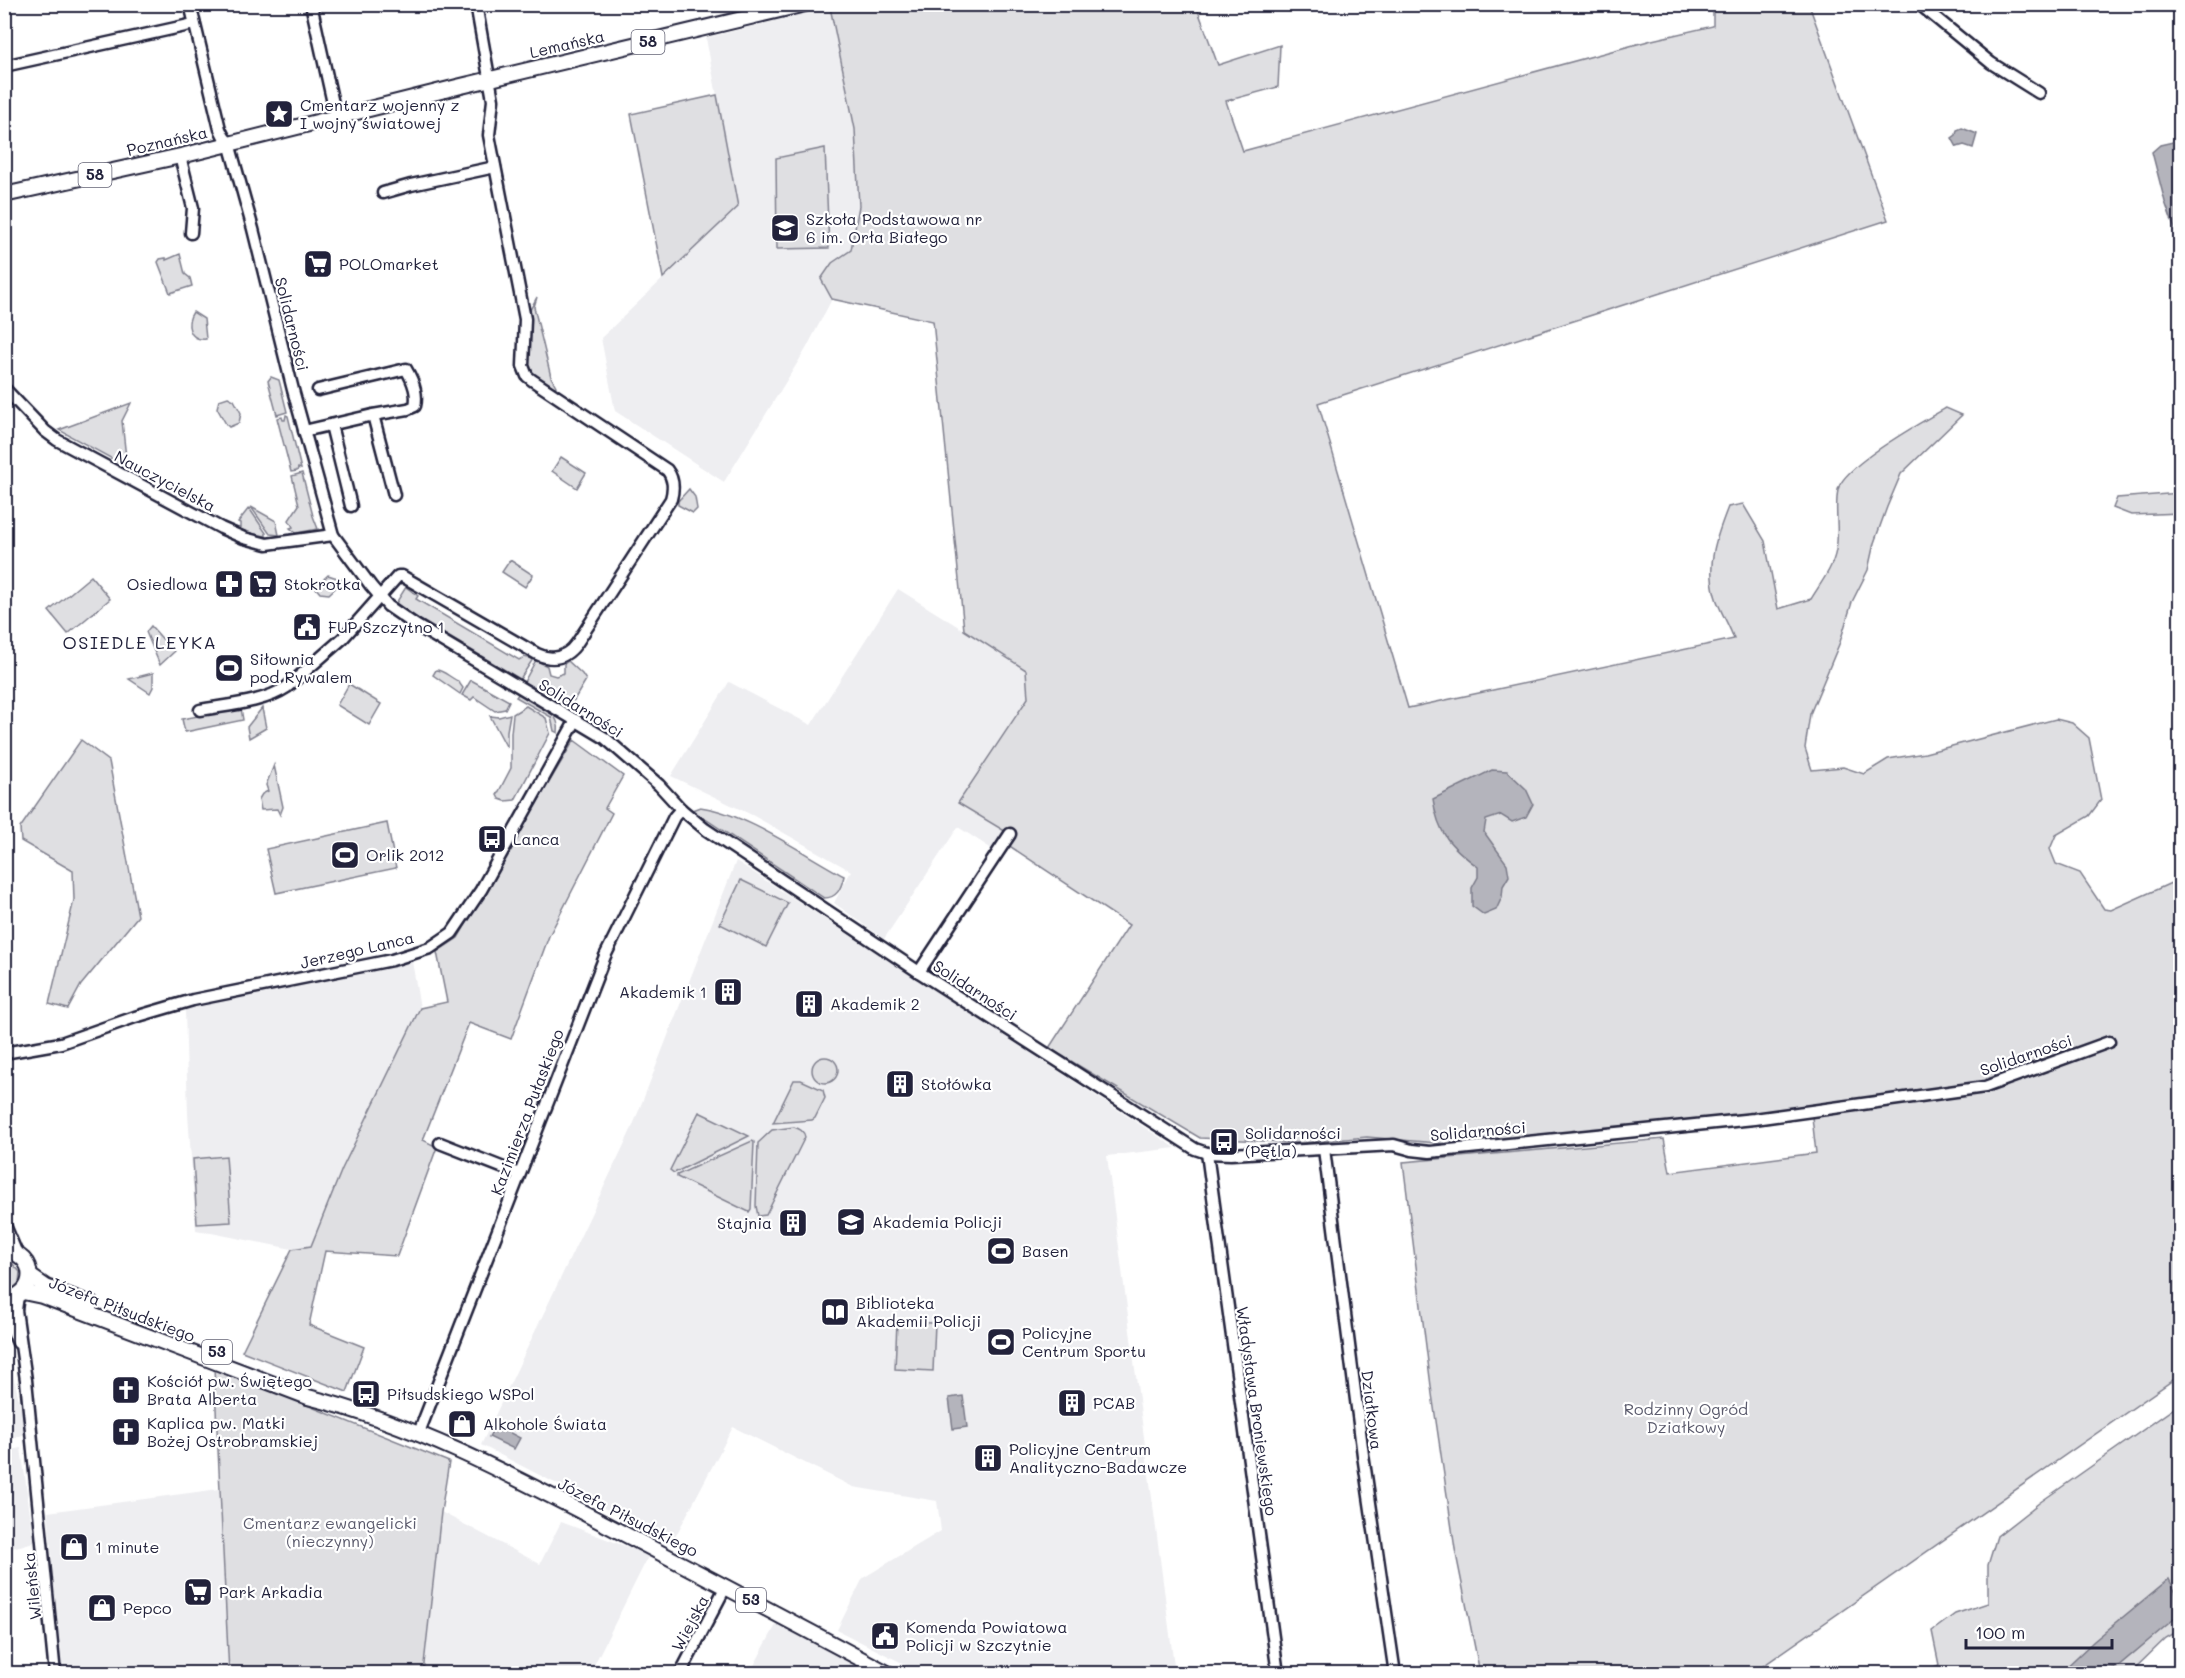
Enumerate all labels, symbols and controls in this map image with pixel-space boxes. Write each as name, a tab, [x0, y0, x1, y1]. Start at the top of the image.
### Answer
street label: Lemańska	[527, 25, 606, 62]
road number: 58	[632, 30, 664, 54]
place label: Cmentarz wojenny z I wojny światowej	[300, 94, 459, 133]
place icon: Cmentarz wojenny z I wojny światowej	[263, 98, 295, 130]
street label: Poznańska	[125, 121, 209, 160]
road number: 58	[78, 163, 112, 187]
place label: Szkoła Podstawowa nr 6 im. Orła Białego	[806, 208, 982, 247]
school or university icon: Szkoła Podstawowa nr 6 im. Orła Białego	[769, 212, 801, 244]
supermarket icon: POLOmarket	[302, 248, 334, 280]
place label: POLOmarket	[339, 253, 439, 274]
street label: Solidarności	[271, 275, 314, 373]
street label: Nauczycielska	[111, 445, 219, 516]
pharmacy icon: Osiedlowa	[213, 568, 245, 600]
supermarket icon: Stokrotka	[247, 568, 279, 600]
place label: Osiedlowa	[127, 573, 208, 594]
place label: Stokrotka	[284, 573, 361, 594]
public building icon: FUP Szczytno 1	[291, 611, 323, 643]
place label: FUP Szczytno 1	[328, 616, 445, 637]
district label: OSIEDLE LEYKA	[63, 630, 217, 654]
place label: Siłownia pod Rywalem	[250, 648, 352, 687]
sports icon: Siłownia pod Rywalem	[213, 652, 245, 684]
street label: Solidarności	[535, 673, 628, 742]
bus stop icon: Lanca	[476, 823, 508, 855]
place label: Lanca	[513, 828, 560, 849]
sports icon: Orlik 2012	[329, 839, 361, 871]
place label: Orlik 2012	[366, 844, 444, 865]
street label: Jerzego Lanca	[298, 926, 416, 973]
street label: Solidarności	[929, 955, 1021, 1025]
building icon: Akademik 1	[712, 976, 744, 1008]
place label: Akademik 1	[619, 981, 707, 1002]
building icon: Akademik 2	[793, 988, 825, 1020]
place label: Akademik 2	[830, 993, 920, 1014]
street label: Kazimierza Pułaskiego	[485, 1026, 568, 1198]
street label: Solidarności	[1977, 1029, 2075, 1080]
building icon: Stołówka	[884, 1068, 916, 1100]
place label: Stołówka	[921, 1073, 992, 1094]
street label: Solidarności	[1429, 1116, 1527, 1145]
place label: Solidarności (Pętla)	[1245, 1122, 1341, 1161]
bus stop icon: Solidarności (Pętla)	[1208, 1126, 1240, 1158]
school or university icon: Akademia Policji	[835, 1206, 867, 1238]
building icon: Stajnia	[777, 1207, 809, 1239]
place label: Akademia Policji	[872, 1211, 1002, 1232]
place label: Stajnia	[717, 1212, 772, 1233]
sports icon: Basen	[985, 1235, 1017, 1267]
place label: Basen	[1022, 1240, 1068, 1261]
street label: Józefa Piłsudskiego	[46, 1271, 198, 1346]
place label: Biblioteka Akademii Policji	[856, 1292, 981, 1331]
library icon: Biblioteka Akademii Policji	[819, 1296, 851, 1328]
street label: Władysława Broniewskiego	[1232, 1305, 1283, 1517]
place label: Policyjne Centrum Sportu	[1022, 1322, 1146, 1361]
sports icon: Policyjne Centrum Sportu	[985, 1326, 1017, 1358]
road number: 53	[202, 1340, 232, 1364]
street label: Działkowa	[1357, 1369, 1388, 1451]
place label: Kościół pw. Świętego Brata Alberta	[147, 1370, 312, 1409]
church icon: Kościół pw. Świętego Brata Alberta	[110, 1374, 142, 1406]
bus stop icon: Piłsudskiego WSPol	[350, 1378, 382, 1410]
place label: Piłsudskiego WSPol	[387, 1383, 535, 1404]
building icon: PCAB	[1056, 1387, 1088, 1419]
place label: PCAB	[1093, 1392, 1135, 1413]
park label: Rodzinny Ogród Działkowy	[1624, 1398, 1748, 1437]
shop icon: Alkohole Świata	[446, 1408, 478, 1440]
place label: Kaplica pw. Matki Bożej Ostrobramskiej	[147, 1412, 318, 1451]
place label: Alkohole Świata	[483, 1413, 607, 1434]
church icon: Kaplica pw. Matki Bożej Ostrobramskiej	[110, 1416, 142, 1448]
place label: Policyjne Centrum Analityczno-Badawcze	[1009, 1438, 1187, 1477]
building icon: Policyjne Centrum Analityczno-Badawcze	[972, 1442, 1004, 1474]
street label: Józefa Piłsudskiego	[555, 1472, 702, 1561]
park label: Cmentarz ewangelicki (nieczynny)	[243, 1512, 417, 1551]
shop icon: 1 minute	[58, 1531, 90, 1563]
place label: 1 minute	[95, 1536, 159, 1557]
street label: Wileńska	[18, 1551, 45, 1621]
supermarket icon: Park Arkadia	[182, 1576, 214, 1608]
place label: Park Arkadia	[219, 1581, 323, 1602]
road number: 53	[736, 1588, 766, 1612]
street label: Wiejska	[666, 1591, 713, 1654]
shop icon: Pepco	[86, 1592, 118, 1624]
place label: Pepco	[123, 1597, 171, 1618]
scale bar	[1966, 1612, 2112, 1650]
place label: Komenda Powiatowa Policji w Szczytnie	[906, 1616, 1067, 1655]
public building icon: Komenda Powiatowa Policji w Szczytnie	[869, 1620, 901, 1652]
text: 100 m	[1975, 1620, 2025, 1644]

